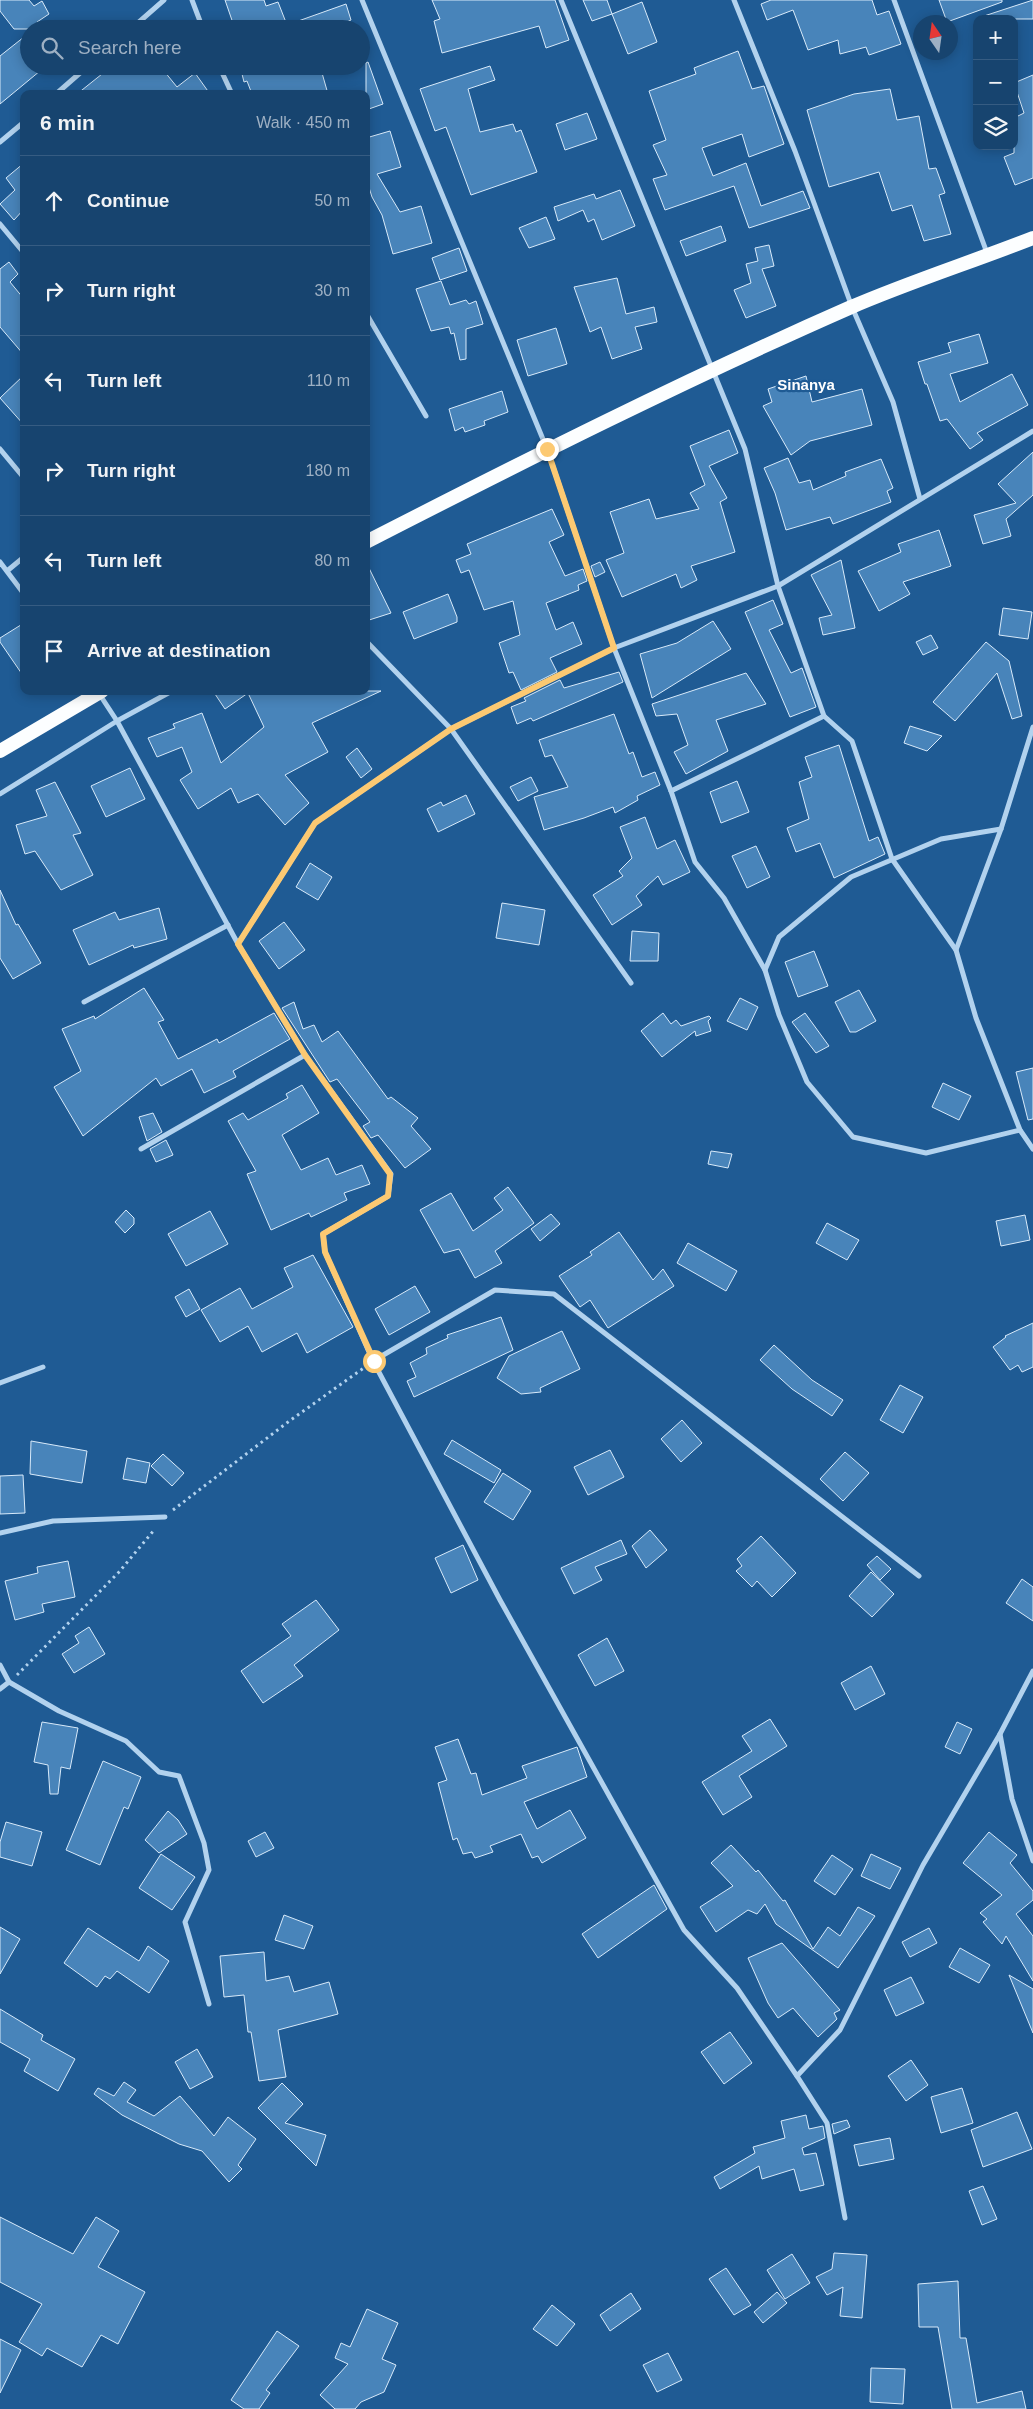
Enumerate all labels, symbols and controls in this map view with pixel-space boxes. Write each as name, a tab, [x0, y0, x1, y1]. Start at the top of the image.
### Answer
north arrow	[913, 15, 958, 60]
map controls	[973, 15, 1018, 150]
button: +	[973, 15, 1018, 60]
search box	[20, 20, 370, 75]
icon: search	[38, 34, 66, 62]
text: Search here	[78, 37, 182, 58]
button: −	[973, 60, 1018, 105]
button: layers	[973, 105, 1018, 150]
text: 6 min	[40, 111, 95, 134]
text: Walk · 450 m	[256, 114, 350, 131]
icon: ahead	[40, 187, 68, 215]
text: Continue	[87, 190, 169, 211]
text: 50 m	[314, 192, 350, 209]
icon: right	[40, 277, 68, 305]
text: Turn right	[87, 280, 175, 301]
text: 30 m	[314, 282, 350, 299]
icon: left	[40, 367, 68, 395]
text: Turn left	[87, 370, 162, 391]
text: 110 m	[307, 372, 350, 389]
district label: Sinanya	[777, 376, 835, 393]
route end	[536, 438, 559, 461]
icon: right	[40, 457, 68, 485]
text: Turn right	[87, 460, 175, 481]
text: 180 m	[306, 462, 350, 479]
icon: left	[40, 547, 68, 575]
text: Turn left	[87, 550, 162, 571]
text: 80 m	[314, 552, 350, 569]
icon: arrive	[40, 637, 68, 665]
text: Arrive at destination	[87, 640, 271, 661]
route start	[363, 1350, 386, 1373]

